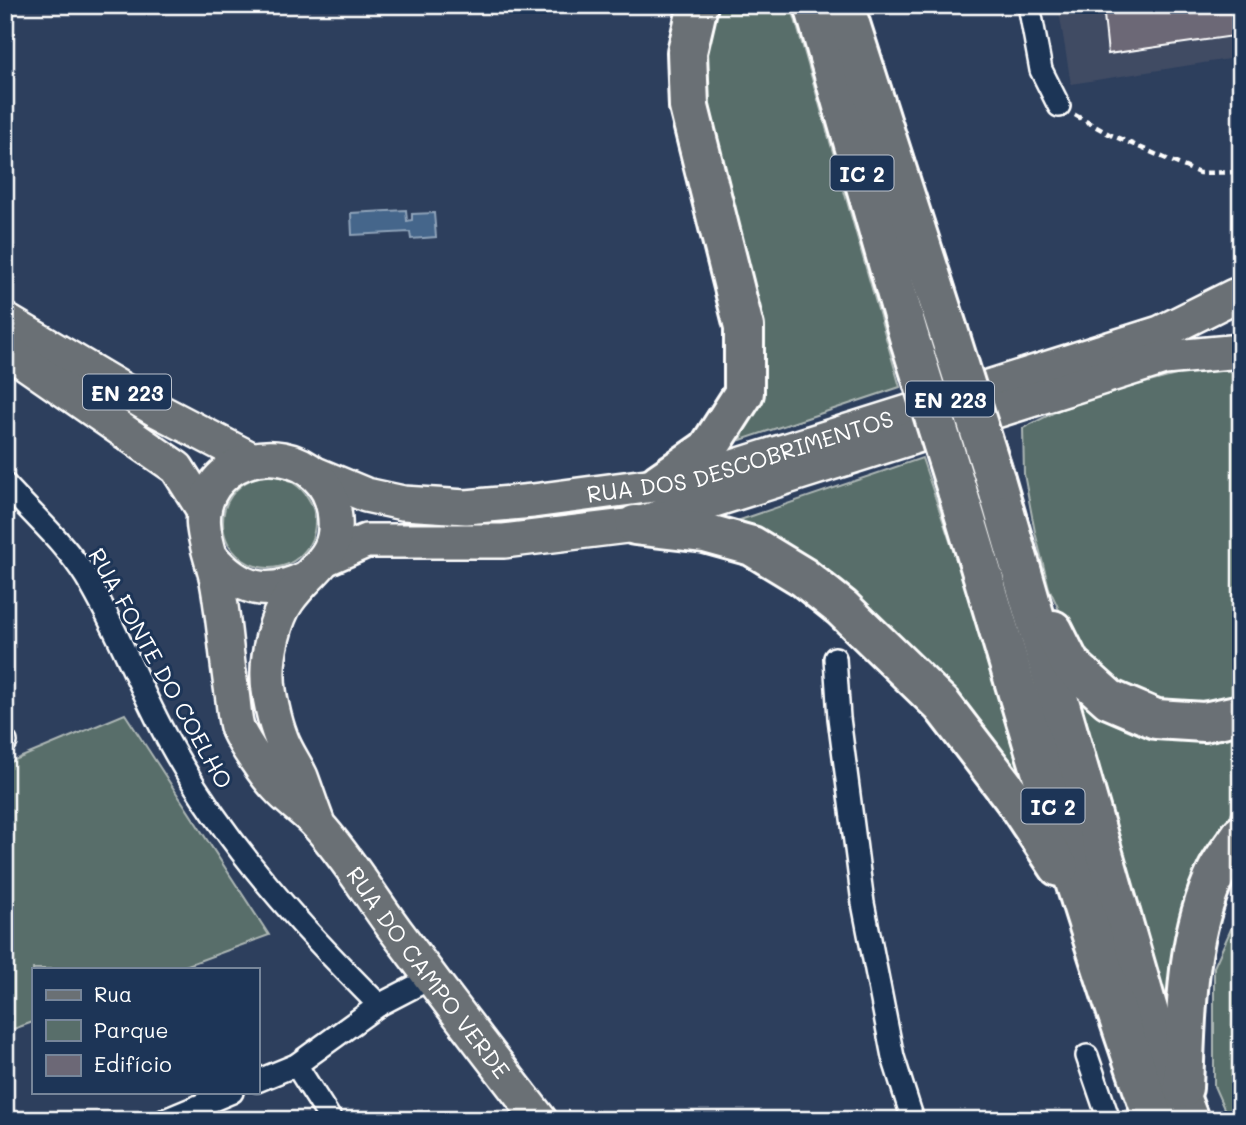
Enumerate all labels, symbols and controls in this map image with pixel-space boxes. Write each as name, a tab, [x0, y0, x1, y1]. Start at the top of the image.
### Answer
road number: IC 2	[830, 156, 894, 190]
road number: EN 223	[83, 374, 171, 410]
road number: EN 223	[906, 382, 994, 416]
street label: RUA DOS DESCOBRIMENTOS	[585, 403, 897, 509]
street label: RUA FONTE DO COELHO	[82, 542, 240, 794]
road number: IC 2	[1021, 788, 1084, 824]
street label: RUA DO CAMPO VERDE	[340, 860, 517, 1084]
legend	[32, 968, 259, 1094]
text: Rua	[94, 980, 132, 1007]
text: Parque	[94, 1016, 168, 1043]
text: Edifício	[94, 1050, 172, 1077]

